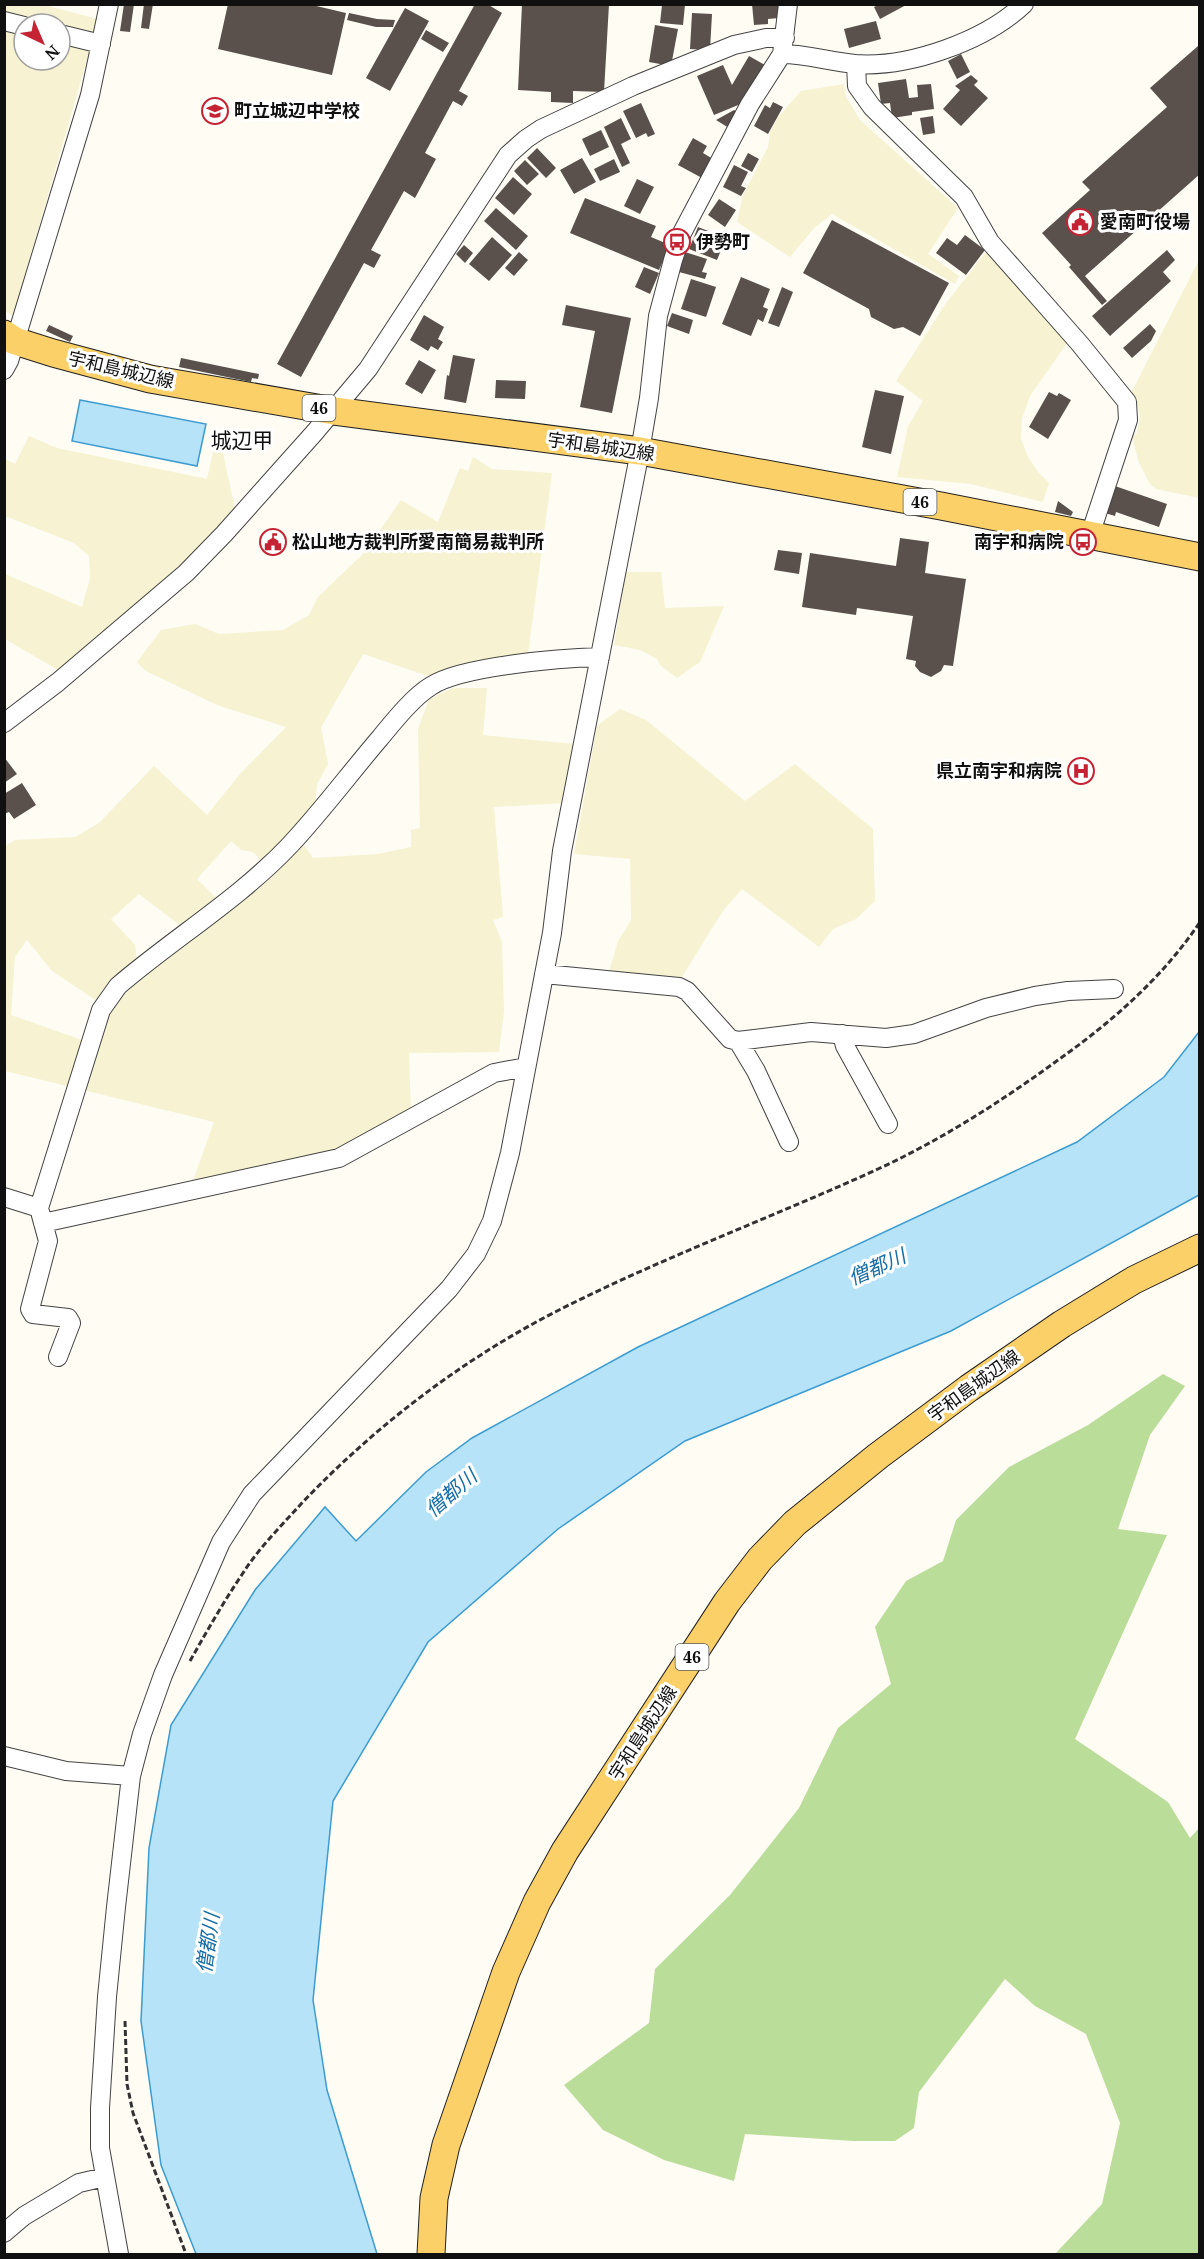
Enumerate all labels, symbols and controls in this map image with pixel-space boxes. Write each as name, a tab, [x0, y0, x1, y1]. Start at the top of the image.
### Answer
north arrow	[12, 12, 72, 72]
text: N	[40, 40, 65, 65]
school or university icon: 町立城辺中学校	[200, 96, 230, 126]
place label: 町立城辺中学校	[234, 98, 360, 122]
public building icon: 愛南町役場	[1065, 207, 1095, 237]
place label: 愛南町役場	[1100, 209, 1190, 233]
bus stop icon: 伊勢町	[662, 227, 692, 257]
place label: 伊勢町	[696, 229, 750, 253]
street label: 宇和島城辺線	[66, 345, 177, 393]
road number: 46	[302, 395, 336, 421]
district label: 城辺甲	[211, 426, 274, 454]
street label: 宇和島城辺線	[546, 427, 656, 465]
road number: 46	[904, 489, 936, 515]
public building icon: 松山地方裁判所愛南簡易裁判所	[258, 527, 288, 557]
bus stop icon: 南宇和病院	[1068, 527, 1098, 557]
place label: 松山地方裁判所愛南簡易裁判所	[292, 529, 544, 553]
place label: 南宇和病院	[974, 529, 1064, 553]
hospital icon: 県立南宇和病院	[1066, 756, 1096, 786]
place label: 県立南宇和病院	[936, 758, 1062, 782]
water label: 僧都川	[844, 1241, 912, 1291]
street label: 宇和島城辺線	[923, 1344, 1024, 1427]
water label: 僧都川	[419, 1461, 484, 1522]
road number: 46	[676, 1644, 708, 1670]
street label: 宇和島城辺線	[603, 1681, 682, 1784]
water label: 僧都川	[190, 1909, 225, 1975]

